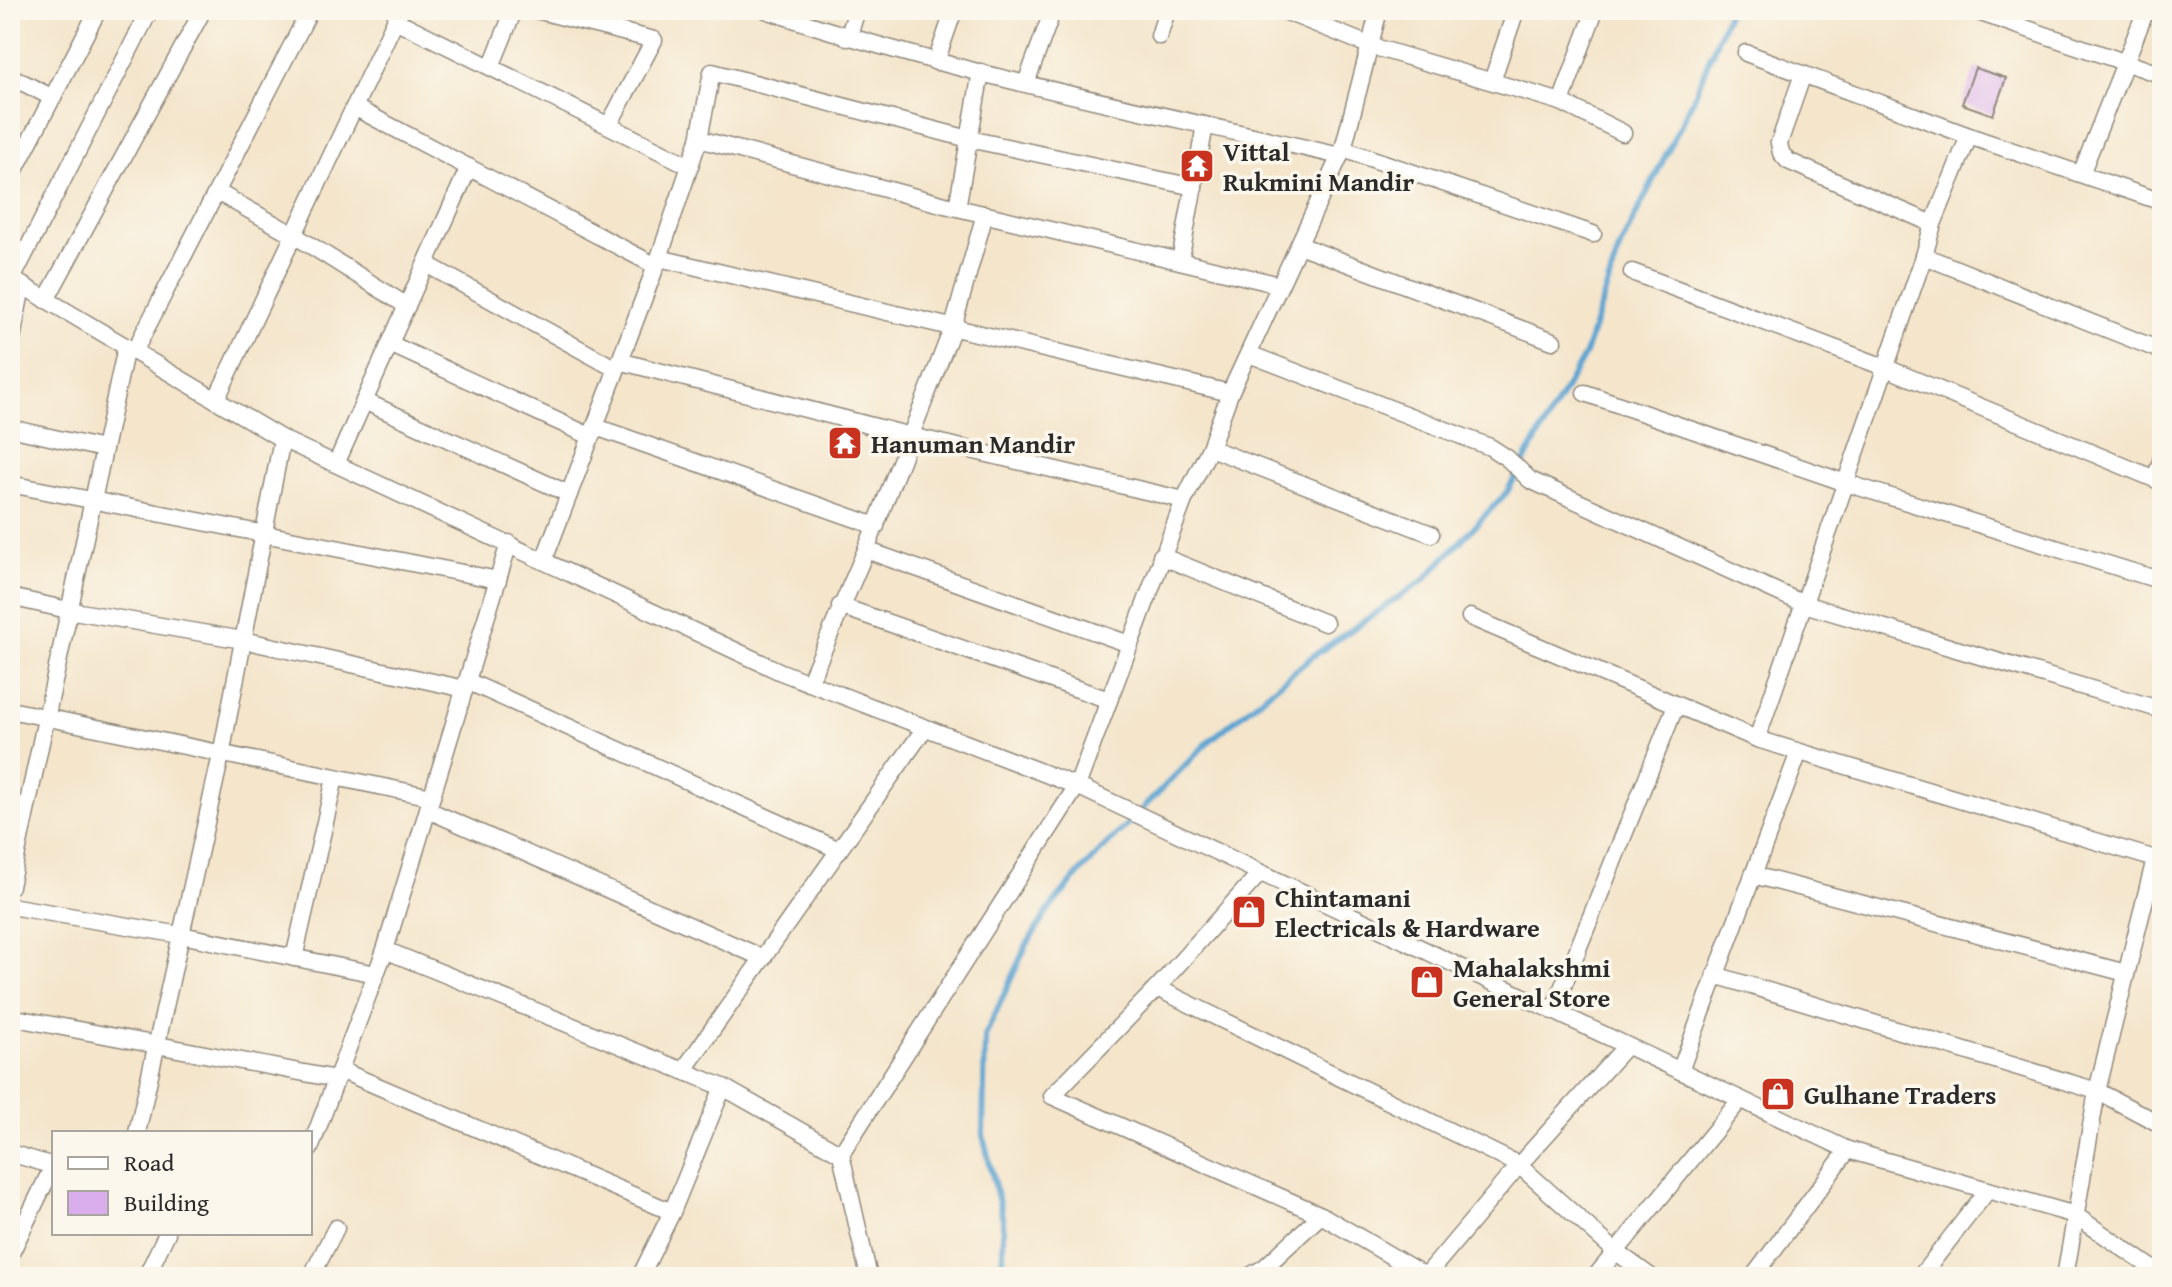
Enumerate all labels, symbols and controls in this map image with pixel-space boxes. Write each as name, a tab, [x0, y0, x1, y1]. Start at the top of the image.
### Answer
place label: Vittal Rukmini Mandir	[1223, 132, 1414, 201]
temple icon: Vittal Rukmini Mandir	[1178, 147, 1216, 185]
temple icon: Hanuman Mandir	[826, 424, 864, 462]
place label: Hanuman Mandir	[871, 424, 1075, 463]
place label: Chintamani Electricals & Hardware	[1275, 878, 1540, 947]
shop icon: Chintamani Electricals & Hardware	[1230, 893, 1268, 931]
place label: Mahalakshmi General Store	[1453, 948, 1610, 1017]
shop icon: Mahalakshmi General Store	[1408, 963, 1446, 1001]
shop icon: Gulhane Traders	[1759, 1075, 1797, 1113]
place label: Gulhane Traders	[1804, 1075, 1997, 1114]
legend	[52, 1131, 312, 1235]
text: Road	[124, 1145, 174, 1180]
text: Building	[124, 1185, 209, 1220]

